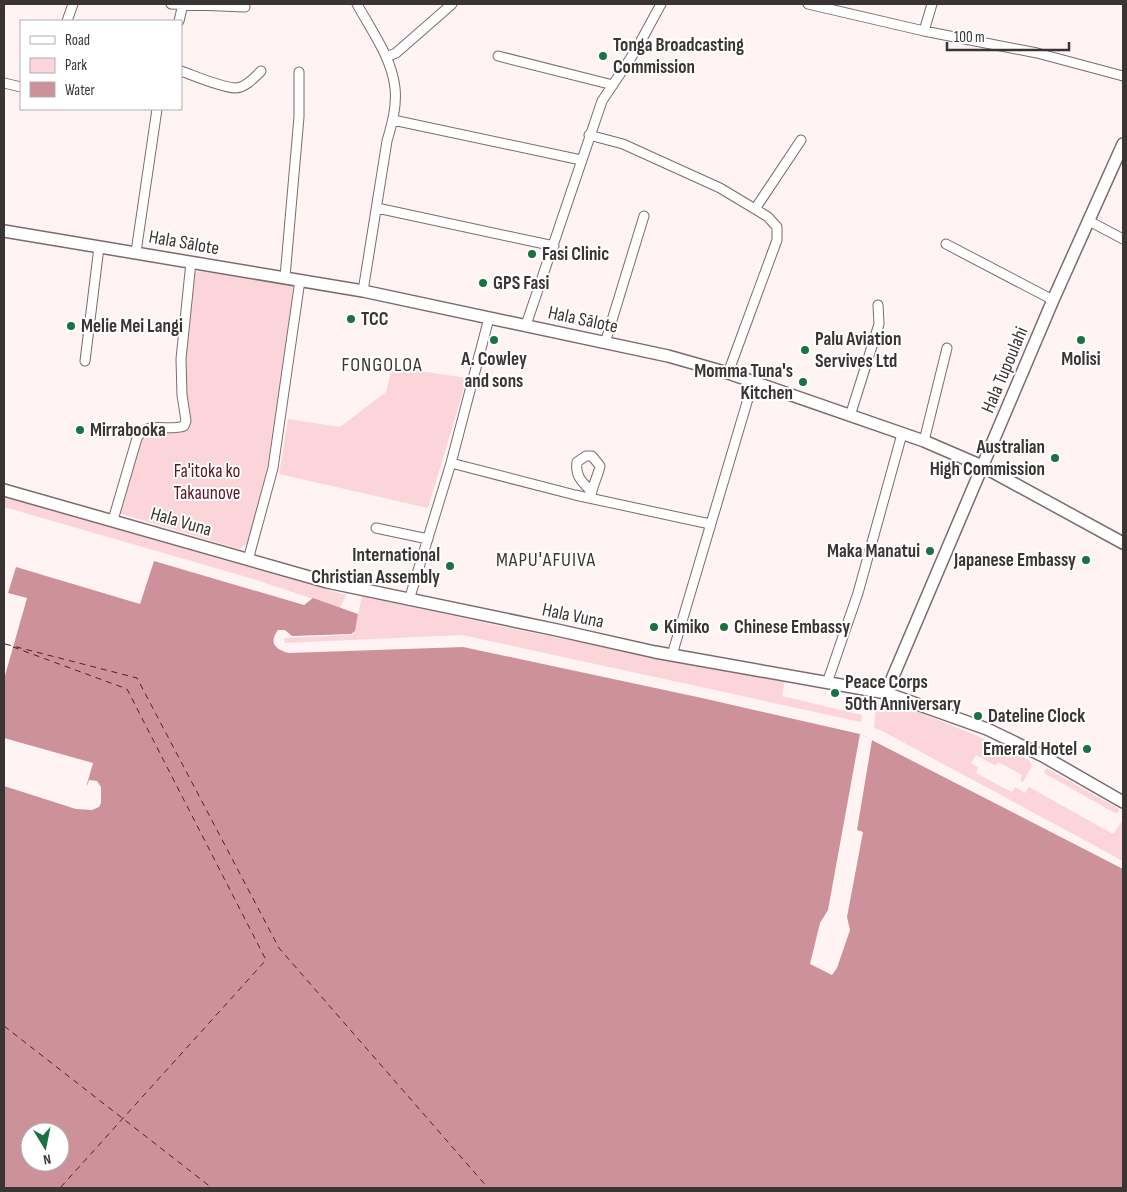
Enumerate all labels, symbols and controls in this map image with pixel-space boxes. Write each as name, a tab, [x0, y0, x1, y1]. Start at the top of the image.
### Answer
legend	[20, 20, 182, 110]
scale bar	[947, 20, 1070, 52]
text: 100 m	[954, 28, 985, 47]
text: Road	[65, 31, 90, 50]
place label: Tonga Broadcasting Commission	[613, 34, 744, 79]
marker: Tonga Broadcasting Commission	[597, 50, 609, 62]
text: Park	[65, 56, 87, 75]
text: Water	[65, 81, 96, 100]
street label: Hala Sālote	[147, 226, 221, 260]
place label: Fasi Clinic	[542, 243, 609, 266]
marker: Fasi Clinic	[526, 248, 538, 260]
place label: GPS Fasi	[493, 272, 550, 295]
marker: GPS Fasi	[477, 277, 489, 289]
street label: Hala Sālote	[546, 301, 620, 339]
place label: TCC	[361, 308, 389, 331]
marker: TCC	[345, 313, 357, 325]
place label: Melie Mei Langi	[81, 315, 183, 338]
marker: Melie Mei Langi	[65, 320, 77, 332]
street label: Hala Tupoulahi	[977, 323, 1033, 417]
place label: Palu Aviation Servives Ltd	[815, 328, 901, 373]
marker: A. Cowley and sons	[488, 334, 500, 346]
marker: Molisi	[1075, 334, 1087, 346]
marker: Palu Aviation Servives Ltd	[799, 344, 811, 356]
place label: A. Cowley and sons	[460, 348, 527, 393]
place label: Molisi	[1061, 348, 1101, 371]
district label: FONGOLOA	[342, 353, 422, 377]
place label: Momma Tuna's Kitchen	[694, 360, 793, 405]
marker: Momma Tuna's Kitchen	[797, 376, 809, 388]
place label: Mirrabooka	[90, 419, 166, 442]
marker: Mirrabooka	[74, 424, 86, 436]
place label: Australian High Commission	[930, 436, 1045, 481]
marker: Australian High Commission	[1049, 452, 1061, 464]
park label: Fa'itoka ko Takaunove	[174, 460, 241, 505]
street label: Hala Vuna	[148, 502, 214, 542]
place label: Maka Manatui	[827, 540, 920, 563]
place label: International Christian Assembly	[311, 544, 440, 589]
marker: Maka Manatui	[924, 545, 936, 557]
district label: MAPU'AFUIVA	[496, 548, 596, 572]
place label: Japanese Embassy	[953, 549, 1076, 572]
marker: Japanese Embassy	[1080, 554, 1092, 566]
marker: International Christian Assembly	[444, 560, 456, 572]
street label: Hala Vuna	[540, 598, 606, 634]
place label: Kimiko	[664, 616, 710, 639]
place label: Chinese Embassy	[734, 616, 850, 639]
marker: Kimiko	[648, 621, 660, 633]
marker: Chinese Embassy	[718, 621, 730, 633]
place label: Peace Corps 50th Anniversary	[845, 671, 961, 716]
marker: Peace Corps 50th Anniversary	[829, 687, 841, 699]
place label: Dateline Clock	[988, 705, 1085, 728]
marker: Dateline Clock	[972, 710, 984, 722]
place label: Emerald Hotel	[983, 738, 1077, 761]
marker: Emerald Hotel	[1081, 743, 1093, 755]
north arrow	[20, 1122, 70, 1172]
text: N	[42, 1150, 52, 1168]

